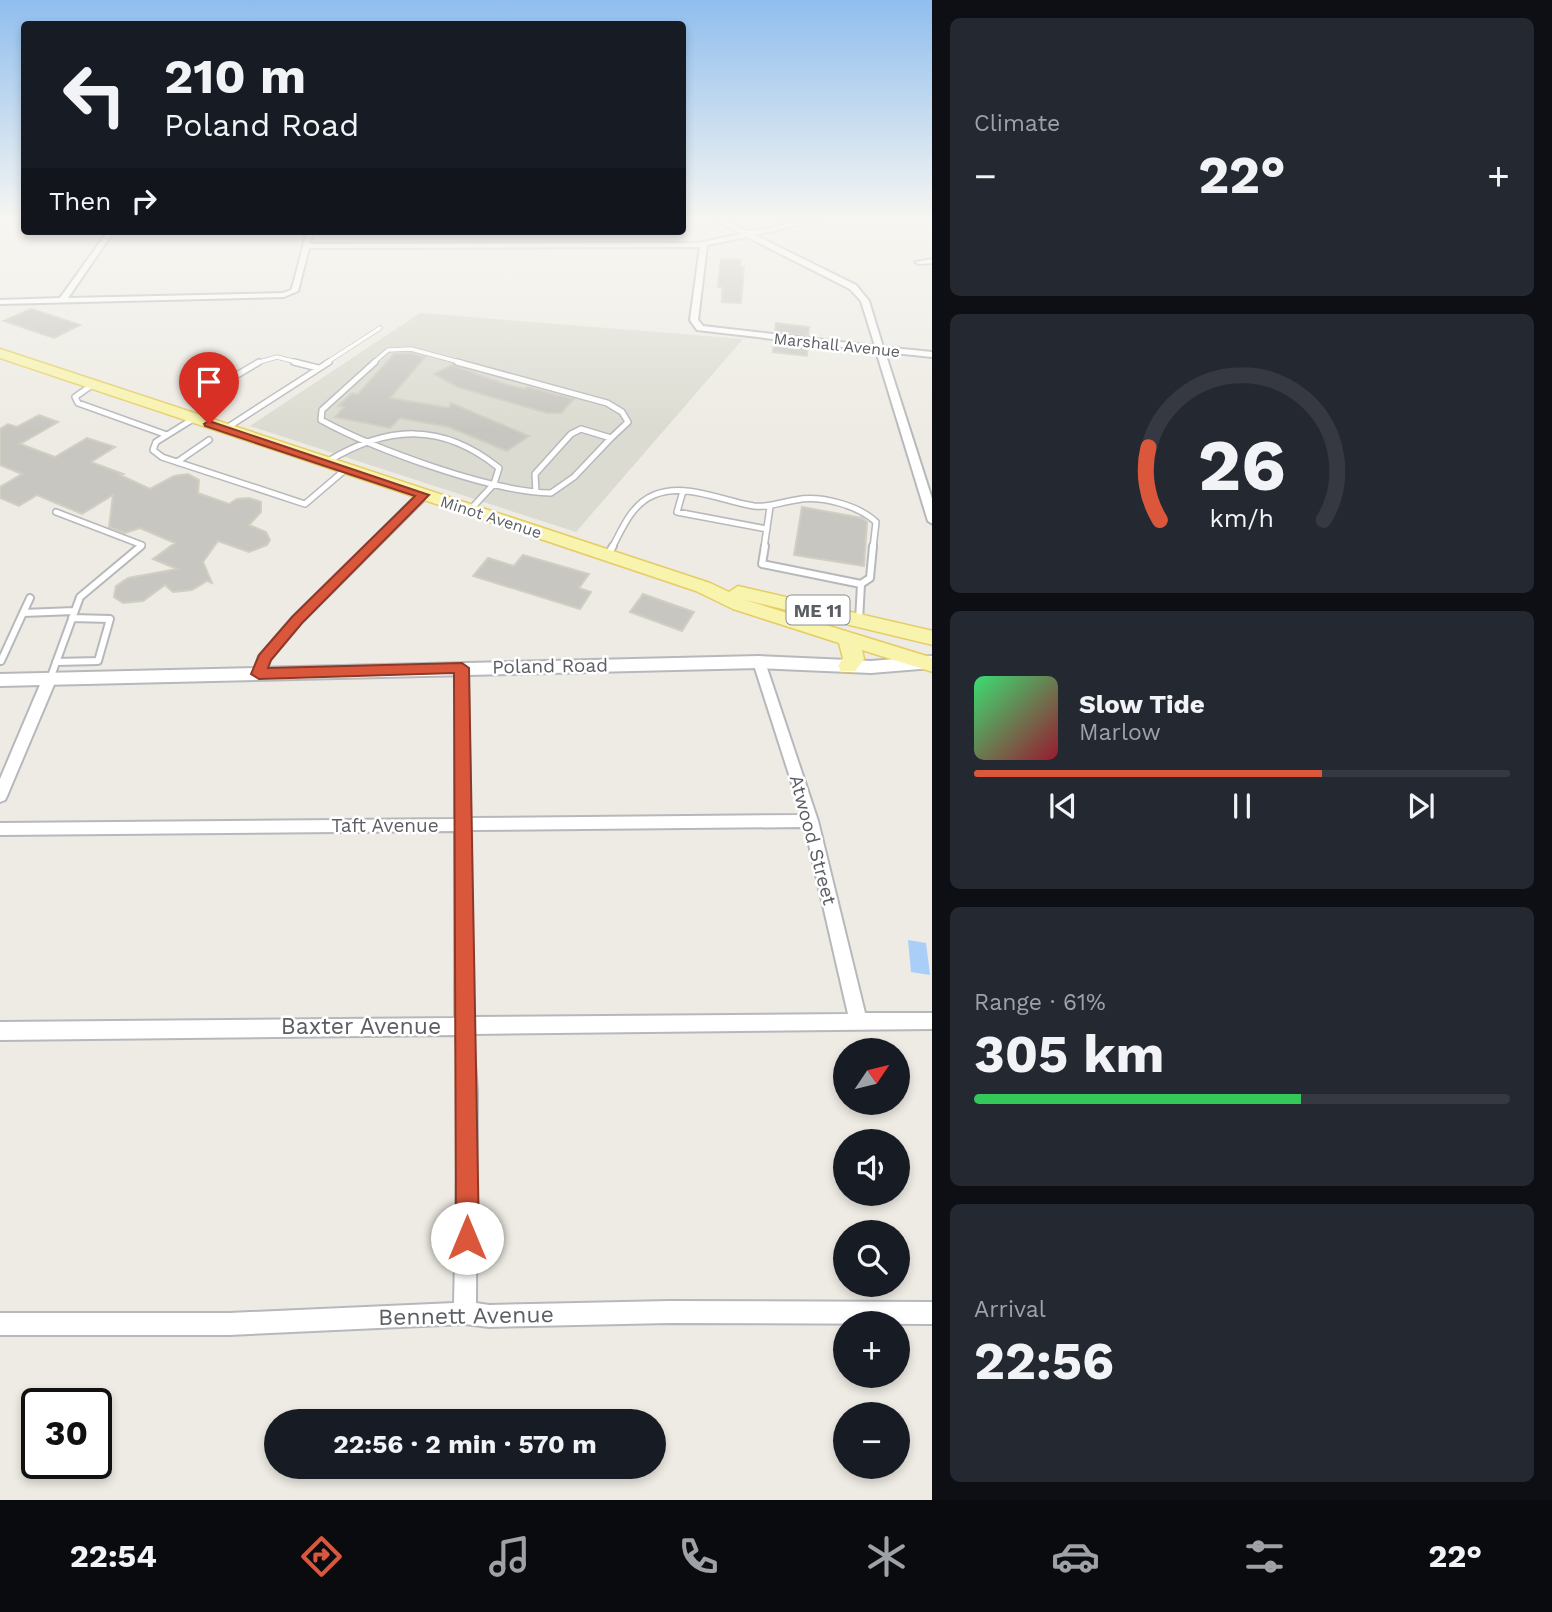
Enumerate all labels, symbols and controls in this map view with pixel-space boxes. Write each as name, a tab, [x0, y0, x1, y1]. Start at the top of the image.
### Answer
text: 210 m	[164, 47, 306, 105]
icon: left	[49, 49, 140, 140]
text: Poland Road	[164, 106, 359, 144]
text: Climate	[974, 110, 1060, 137]
text: 22°	[1198, 145, 1286, 206]
text: −	[974, 154, 997, 198]
text: +	[1487, 154, 1510, 198]
icon: right	[125, 182, 163, 220]
text: Then	[49, 186, 111, 216]
street label: Marshall Avenue	[773, 329, 901, 361]
pin	[179, 352, 239, 424]
icon: arrive	[190, 363, 228, 401]
text: 26	[1198, 422, 1286, 508]
street label: Minot Avenue	[438, 492, 544, 542]
text: km/h	[1210, 503, 1274, 532]
road number: ME 11	[786, 596, 850, 624]
street label: Poland Road	[492, 653, 608, 679]
text: Slow Tide	[1079, 689, 1205, 719]
text: Marlow	[1079, 719, 1161, 746]
street label: Atwood Street	[785, 772, 841, 908]
icon: previous	[1044, 787, 1082, 825]
icon: pause	[1223, 787, 1261, 825]
icon: next	[1402, 787, 1440, 825]
street label: Taft Avenue	[331, 814, 439, 837]
text: Range · 61%	[974, 989, 1106, 1016]
street label: Baxter Avenue	[281, 1013, 441, 1040]
text: 305 km	[974, 1024, 1164, 1085]
north arrow	[833, 1038, 910, 1115]
map controls	[833, 1038, 910, 1479]
button: sound	[833, 1129, 910, 1206]
position arrow	[430, 1201, 504, 1275]
button: search	[833, 1220, 910, 1297]
text: Arrival	[974, 1296, 1046, 1323]
street label: Bennett Avenue	[378, 1301, 554, 1331]
button: +	[833, 1311, 910, 1388]
text: 22:56	[974, 1331, 1114, 1392]
speed limit sign: 30	[21, 1388, 112, 1479]
button: −	[833, 1402, 910, 1479]
text: 22:56 · 2 min · 570 m	[333, 1429, 597, 1459]
icon: directions	[297, 1532, 346, 1581]
icon: music	[485, 1532, 534, 1581]
icon: phone	[674, 1532, 723, 1581]
icon: climate	[862, 1532, 911, 1581]
icon: car	[1051, 1532, 1100, 1581]
icon: filters	[1240, 1532, 1289, 1581]
text: 22:54	[70, 1537, 157, 1575]
text: 22°	[1428, 1537, 1482, 1575]

